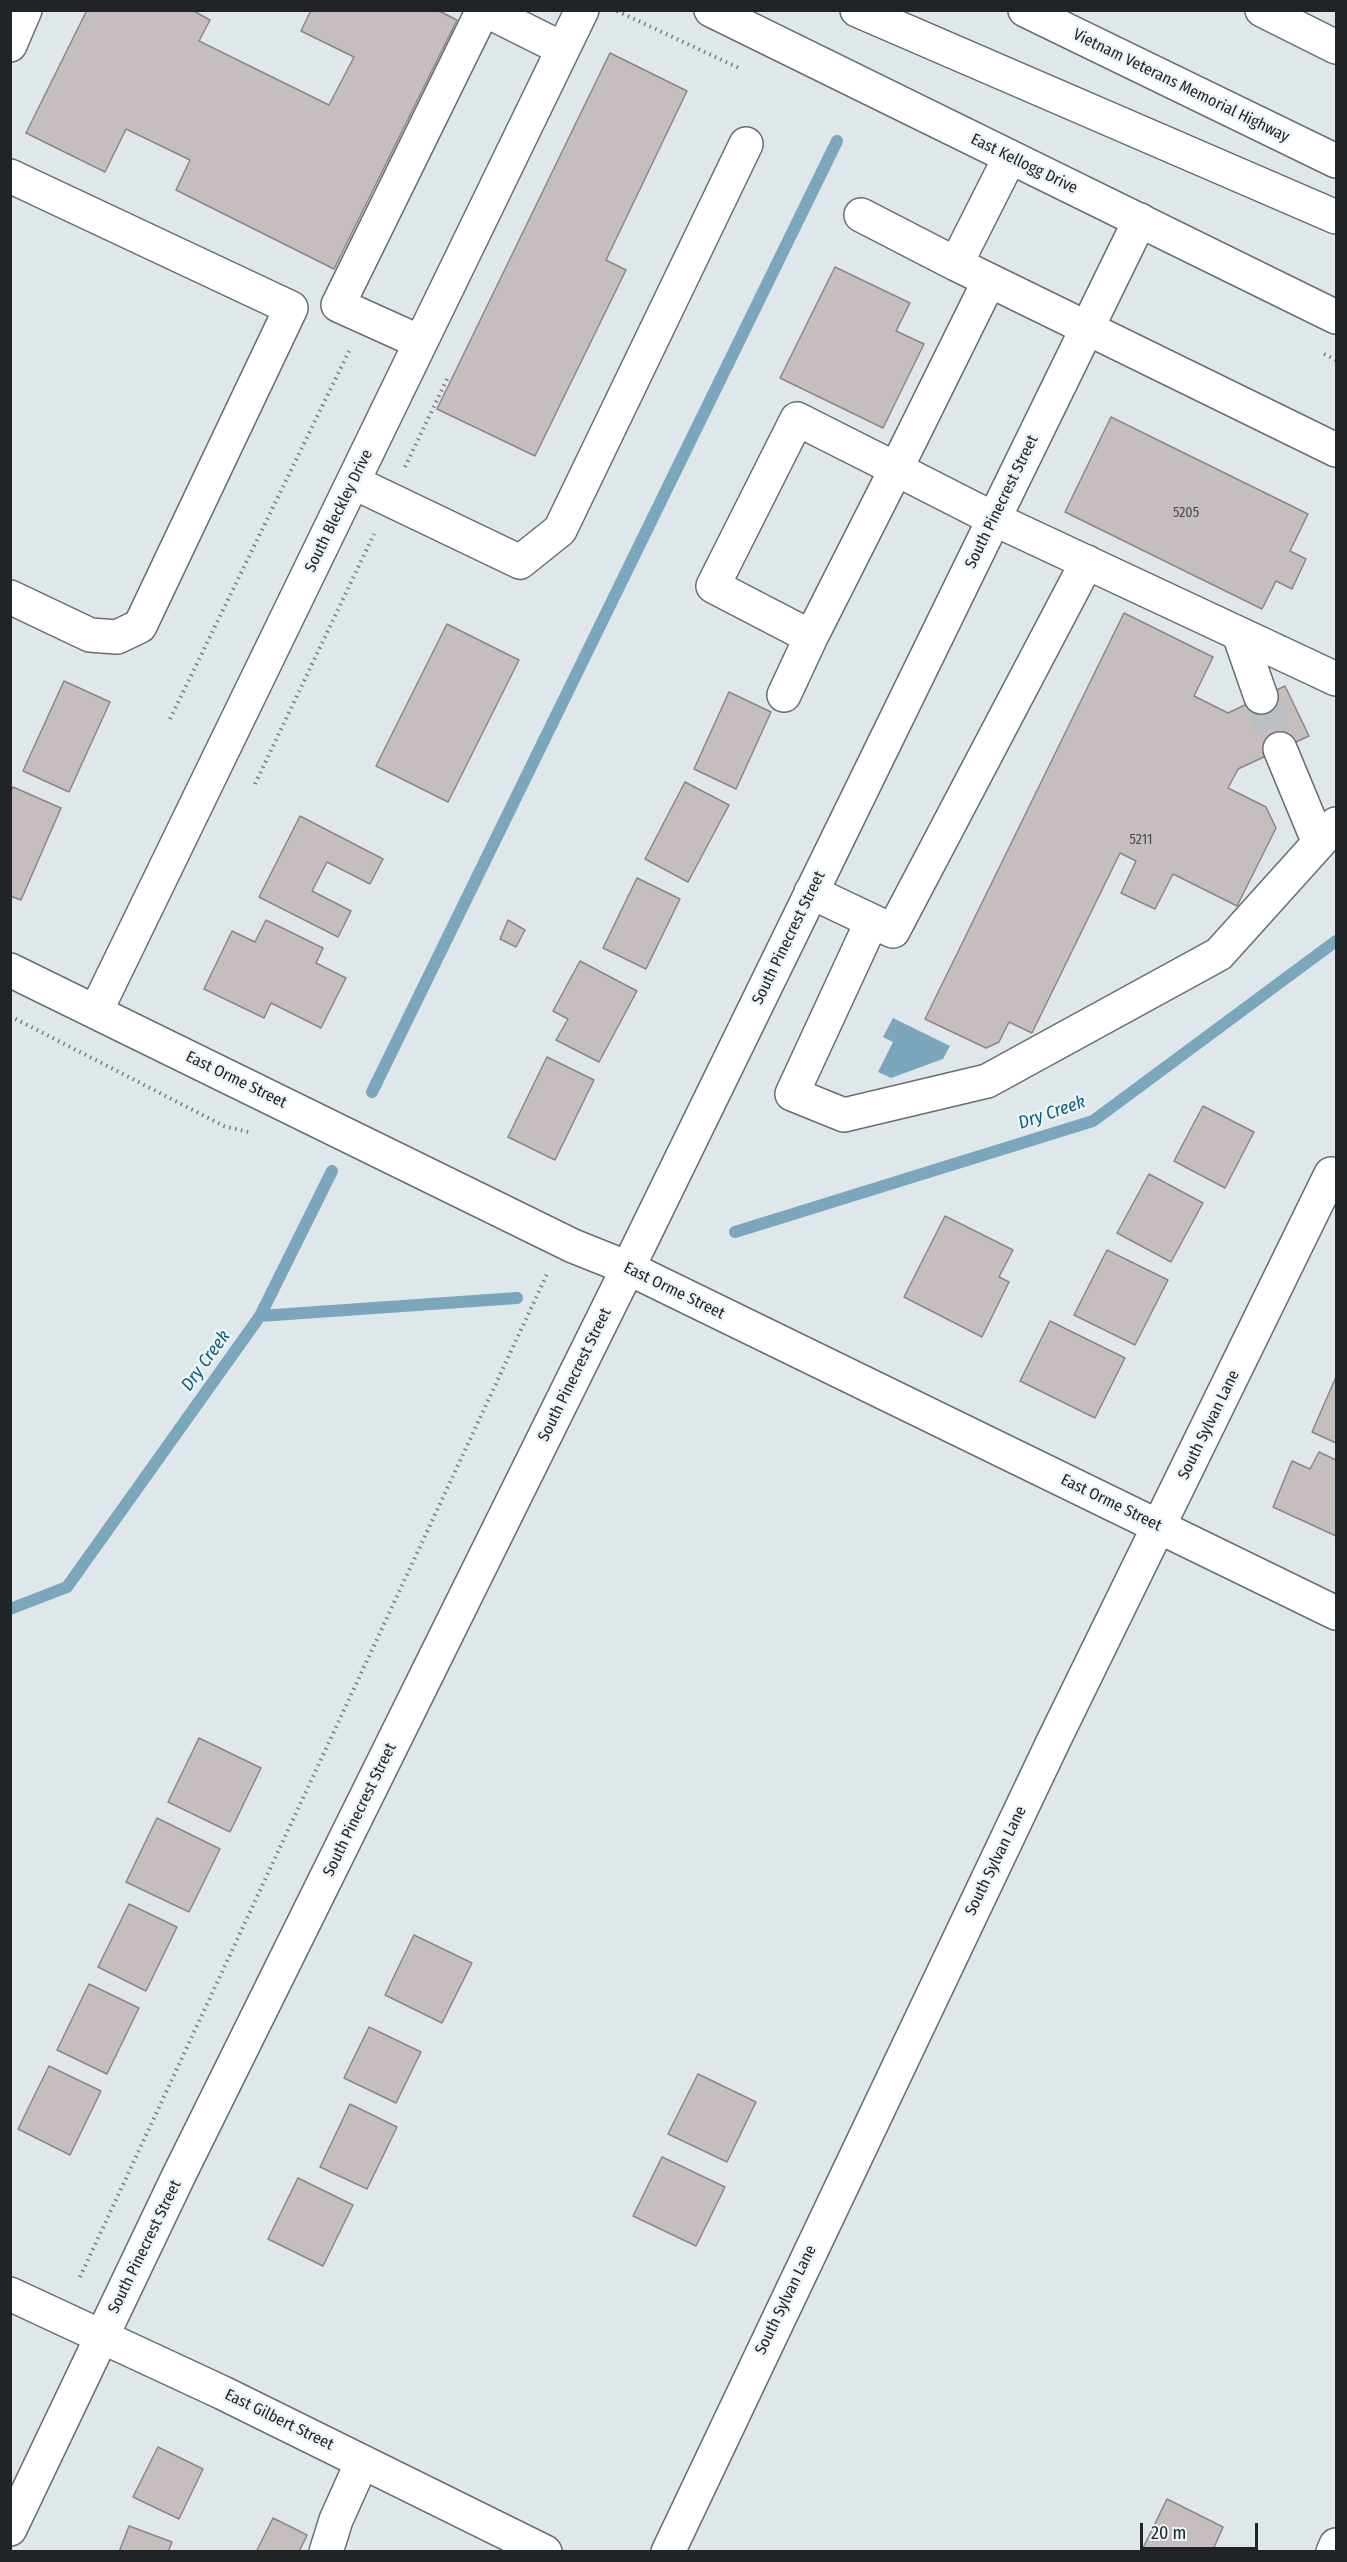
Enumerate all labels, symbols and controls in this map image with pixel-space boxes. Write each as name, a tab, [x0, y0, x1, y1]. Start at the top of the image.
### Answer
street label: Vietnam Veterans Memorial Highway	[1070, 25, 1292, 147]
street label: East Kellogg Drive	[967, 130, 1081, 198]
street label: South Pinecrest Street	[961, 432, 1043, 572]
street label: South Bleckley Drive	[301, 447, 377, 575]
house number: 5205	[1173, 505, 1199, 521]
house number: 5211	[1130, 832, 1152, 848]
street label: South Pinecrest Street	[748, 868, 830, 1008]
street label: East Orme Street	[182, 1047, 290, 1113]
water label: Dry Creek	[1016, 1091, 1088, 1135]
street label: East Orme Street	[620, 1258, 728, 1324]
street label: South Pinecrest Street	[534, 1305, 616, 1445]
water label: Dry Creek	[177, 1327, 235, 1395]
street label: South Sylvan Lane	[1174, 1367, 1244, 1483]
street label: East Orme Street	[1057, 1470, 1165, 1536]
street label: South Pinecrest Street	[319, 1740, 401, 1880]
street label: South Sylvan Lane	[961, 1803, 1031, 1919]
street label: South Pinecrest Street	[104, 2177, 186, 2317]
street label: South Sylvan Lane	[751, 2242, 821, 2358]
street label: East Gilbert Street	[221, 2385, 337, 2455]
scale bar	[1143, 2511, 1262, 2549]
text: 20 m	[1151, 2522, 1186, 2544]

